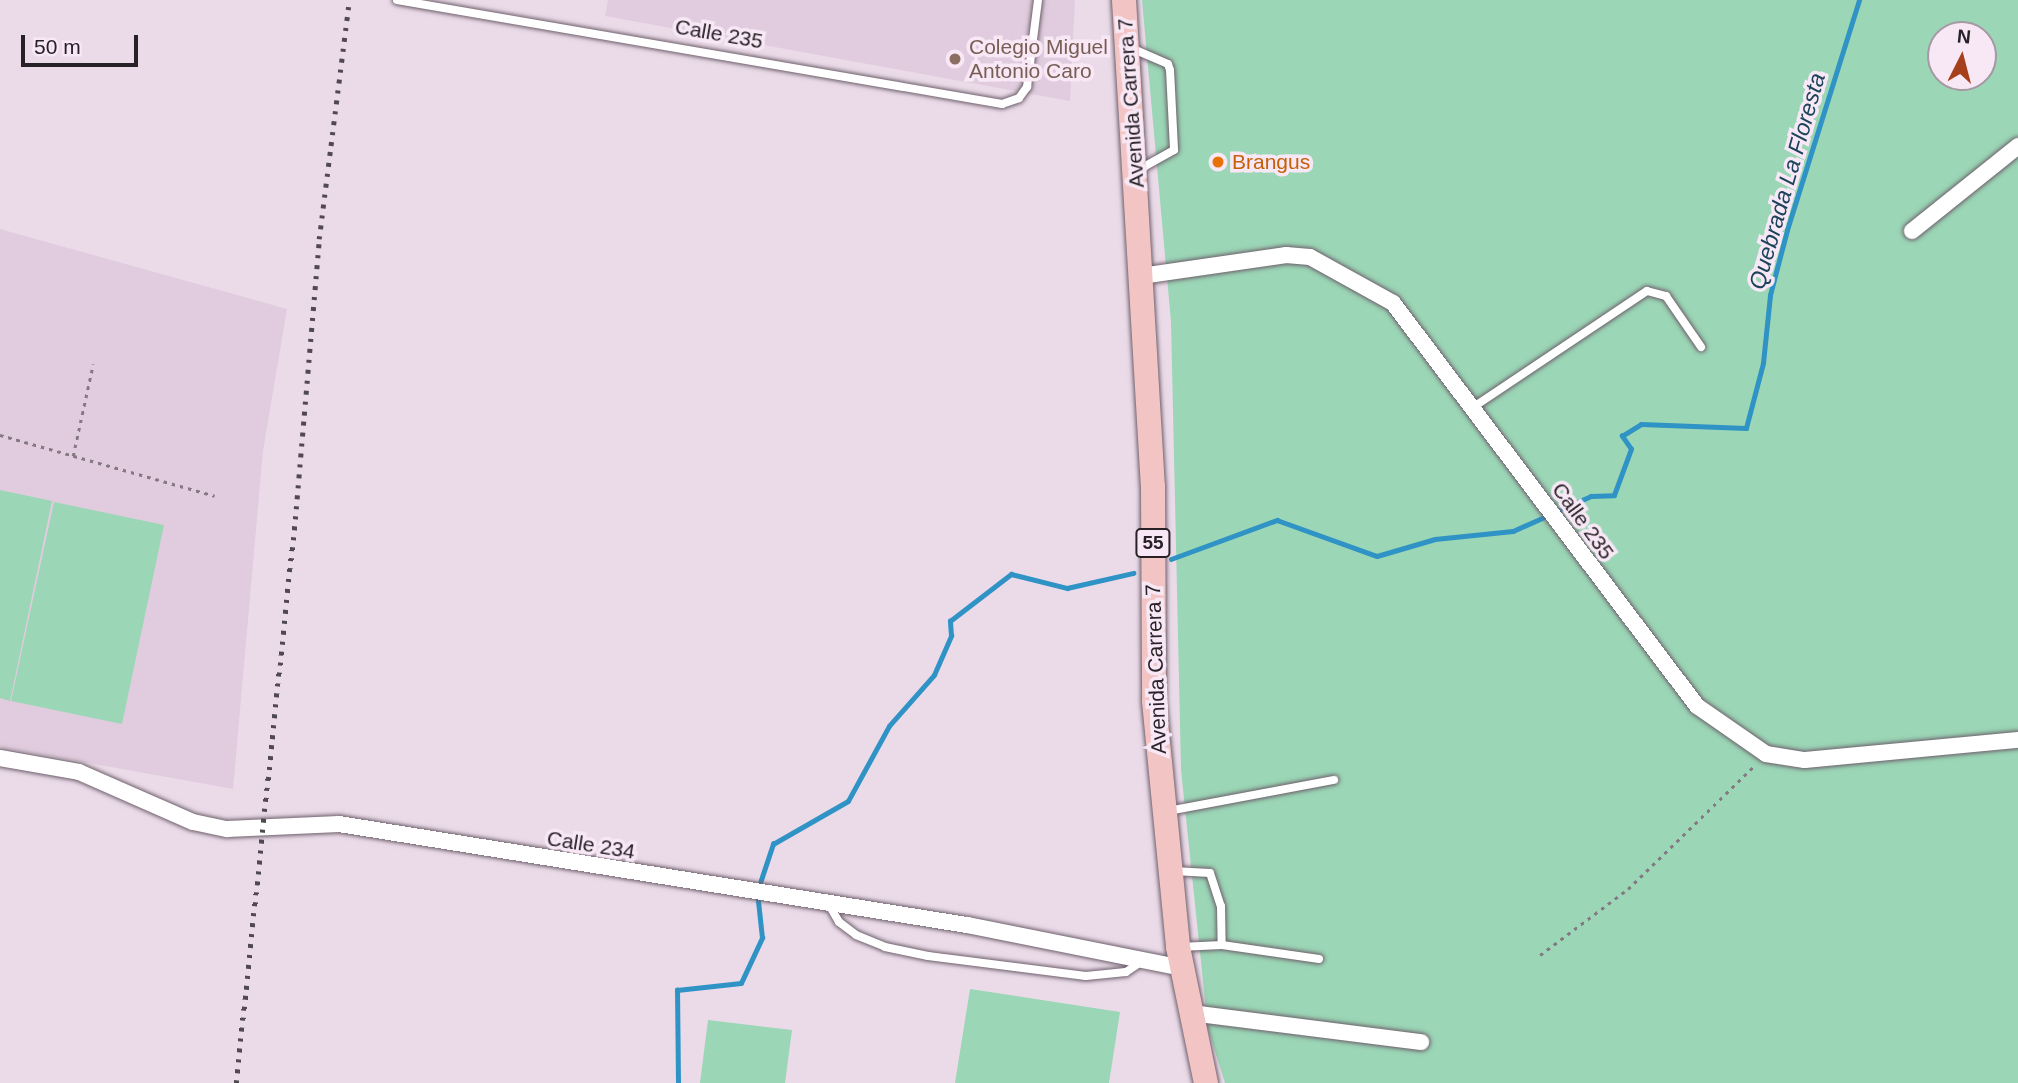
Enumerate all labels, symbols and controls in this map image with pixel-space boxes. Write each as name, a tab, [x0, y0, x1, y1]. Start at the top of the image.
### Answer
street label: Calle 235	[673, 14, 765, 54]
street label: Avenida Carrera 7	[1112, 17, 1150, 189]
scale bar	[24, 21, 142, 65]
north arrow	[1927, 21, 1997, 91]
text: N	[1956, 25, 1972, 48]
place label: Colegio Miguel Antonio Caro	[969, 34, 1108, 84]
text: 50 m	[34, 35, 81, 58]
marker: Colegio Miguel Antonio Caro	[947, 51, 963, 67]
water label: Quebrada La Floresta	[1743, 70, 1831, 292]
place label: Brangus	[1232, 149, 1310, 175]
marker: Brangus	[1210, 154, 1226, 170]
street label: Calle 235	[1547, 478, 1619, 564]
road number: 55	[1134, 528, 1172, 558]
street label: Avenida Carrera 7	[1140, 584, 1172, 754]
street label: Calle 234	[545, 826, 637, 864]

